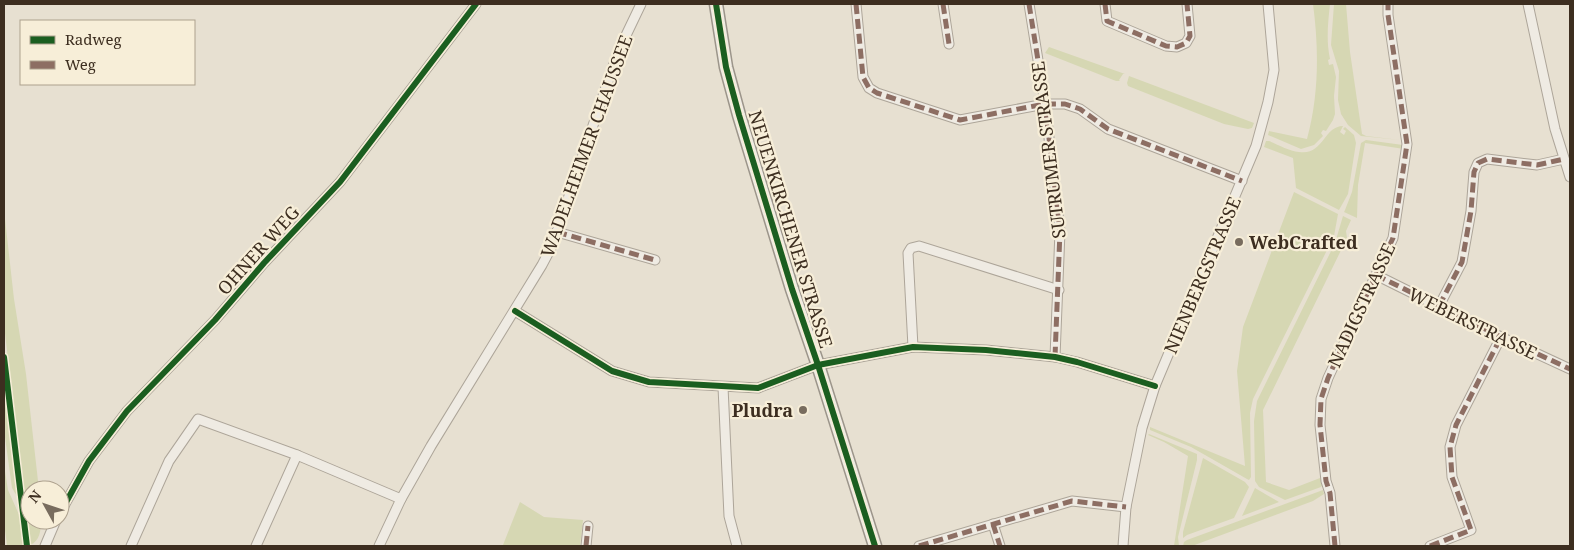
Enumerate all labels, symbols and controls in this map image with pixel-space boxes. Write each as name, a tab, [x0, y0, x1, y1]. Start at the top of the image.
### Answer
legend	[20, 20, 195, 85]
text: Radweg	[65, 29, 122, 49]
street label: WADELHEIMER CHAUSSEE	[535, 31, 637, 261]
text: Weg	[65, 54, 96, 74]
street label: SUTRUMER STRASSE	[1025, 60, 1071, 240]
street label: NEUENKIRCHENER STRASSE	[743, 107, 839, 351]
street label: NIENBERGSTRASSE	[1158, 193, 1246, 357]
street label: OHNER WEG	[212, 200, 304, 300]
place label: WebCrafted	[1249, 230, 1358, 254]
marker: WebCrafted	[1233, 236, 1245, 248]
street label: NADIGSTRASSE	[1322, 239, 1400, 371]
street label: WEBERSTRASSE	[1405, 281, 1541, 365]
place label: Pludra	[732, 398, 793, 422]
marker: Pludra	[797, 404, 809, 416]
north arrow	[20, 480, 70, 530]
text: N	[24, 486, 45, 507]

